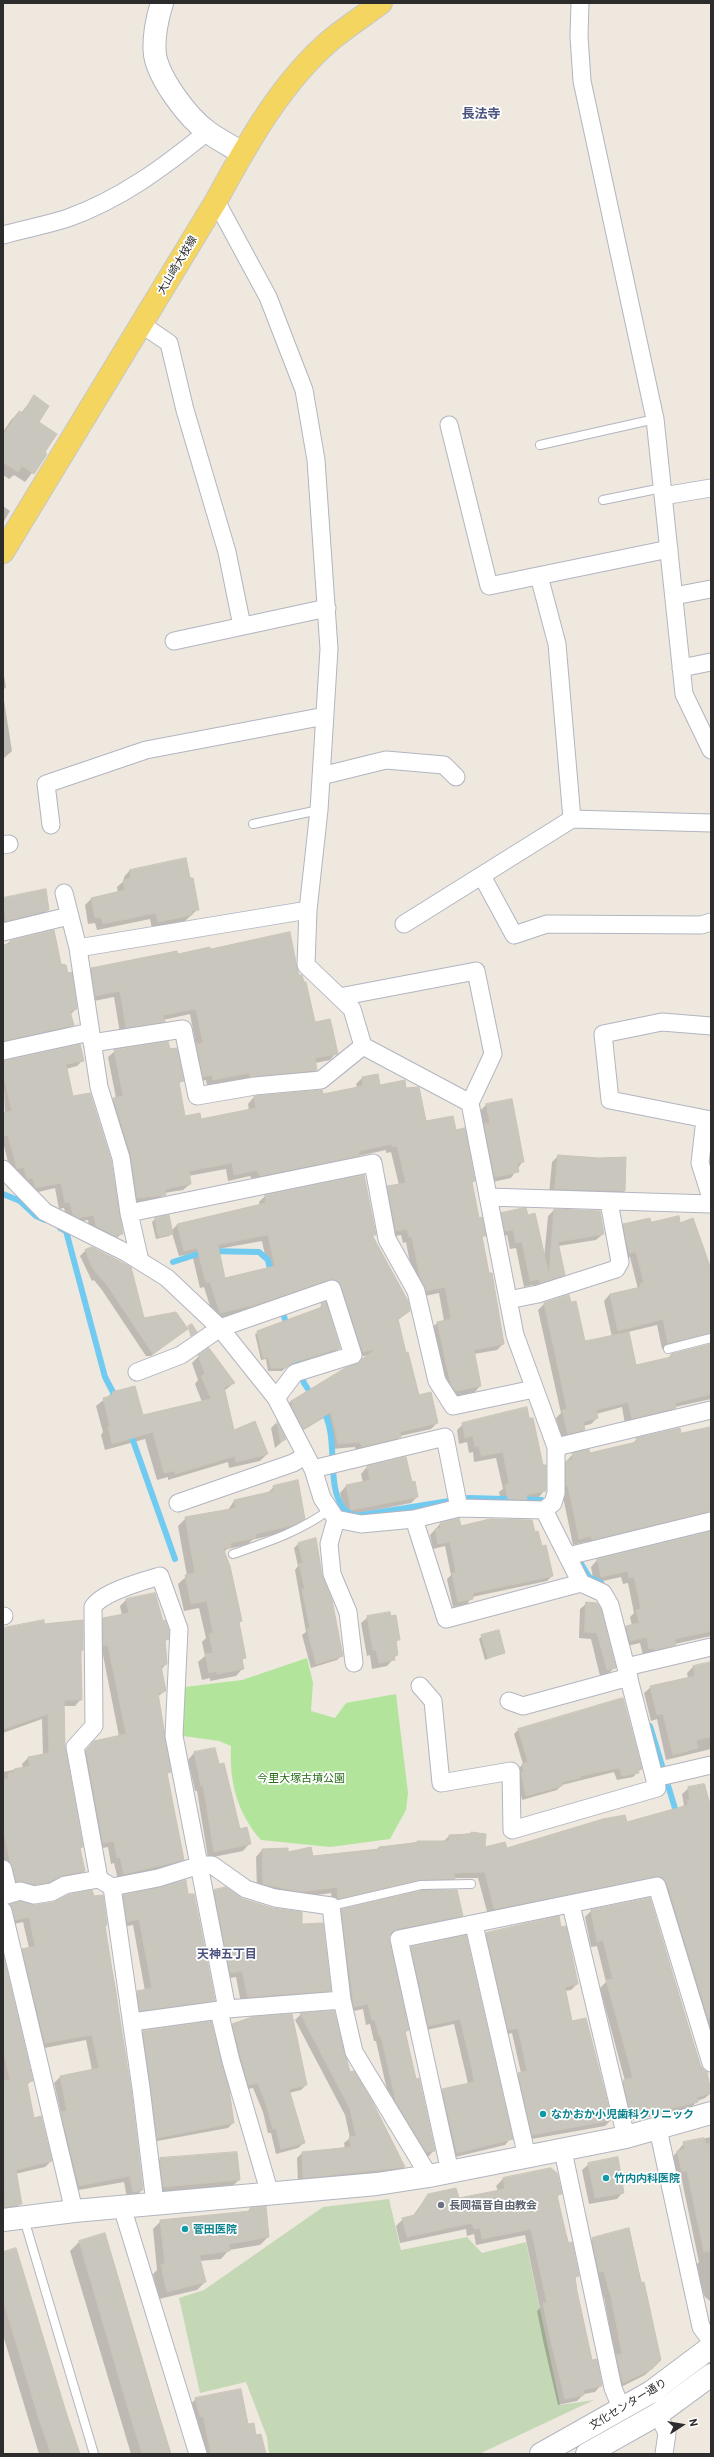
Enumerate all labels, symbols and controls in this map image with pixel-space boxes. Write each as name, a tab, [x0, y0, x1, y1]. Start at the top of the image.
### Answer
district label: 長法寺	[462, 106, 500, 122]
street label: 大山崎大枝線	[154, 233, 200, 297]
park label: 今里大塚古墳公園	[257, 1771, 345, 1785]
district label: 天神五丁目	[197, 1947, 257, 1961]
place label: なかおか小児歯科クリニック	[551, 2107, 694, 2121]
marker: なかおか小児歯科クリニック	[538, 2109, 548, 2119]
place label: 竹内内科医院	[614, 2171, 680, 2185]
marker: 竹内内科医院	[601, 2173, 611, 2183]
place label: 長岡福音自由教会	[449, 2198, 537, 2212]
marker: 長岡福音自由教会	[436, 2200, 446, 2210]
place label: 菅田医院	[193, 2222, 237, 2236]
marker: 菅田医院	[180, 2224, 190, 2234]
street label: 文化センター通り	[587, 2376, 669, 2432]
north arrow	[662, 2405, 702, 2445]
text: N	[687, 2417, 701, 2427]

